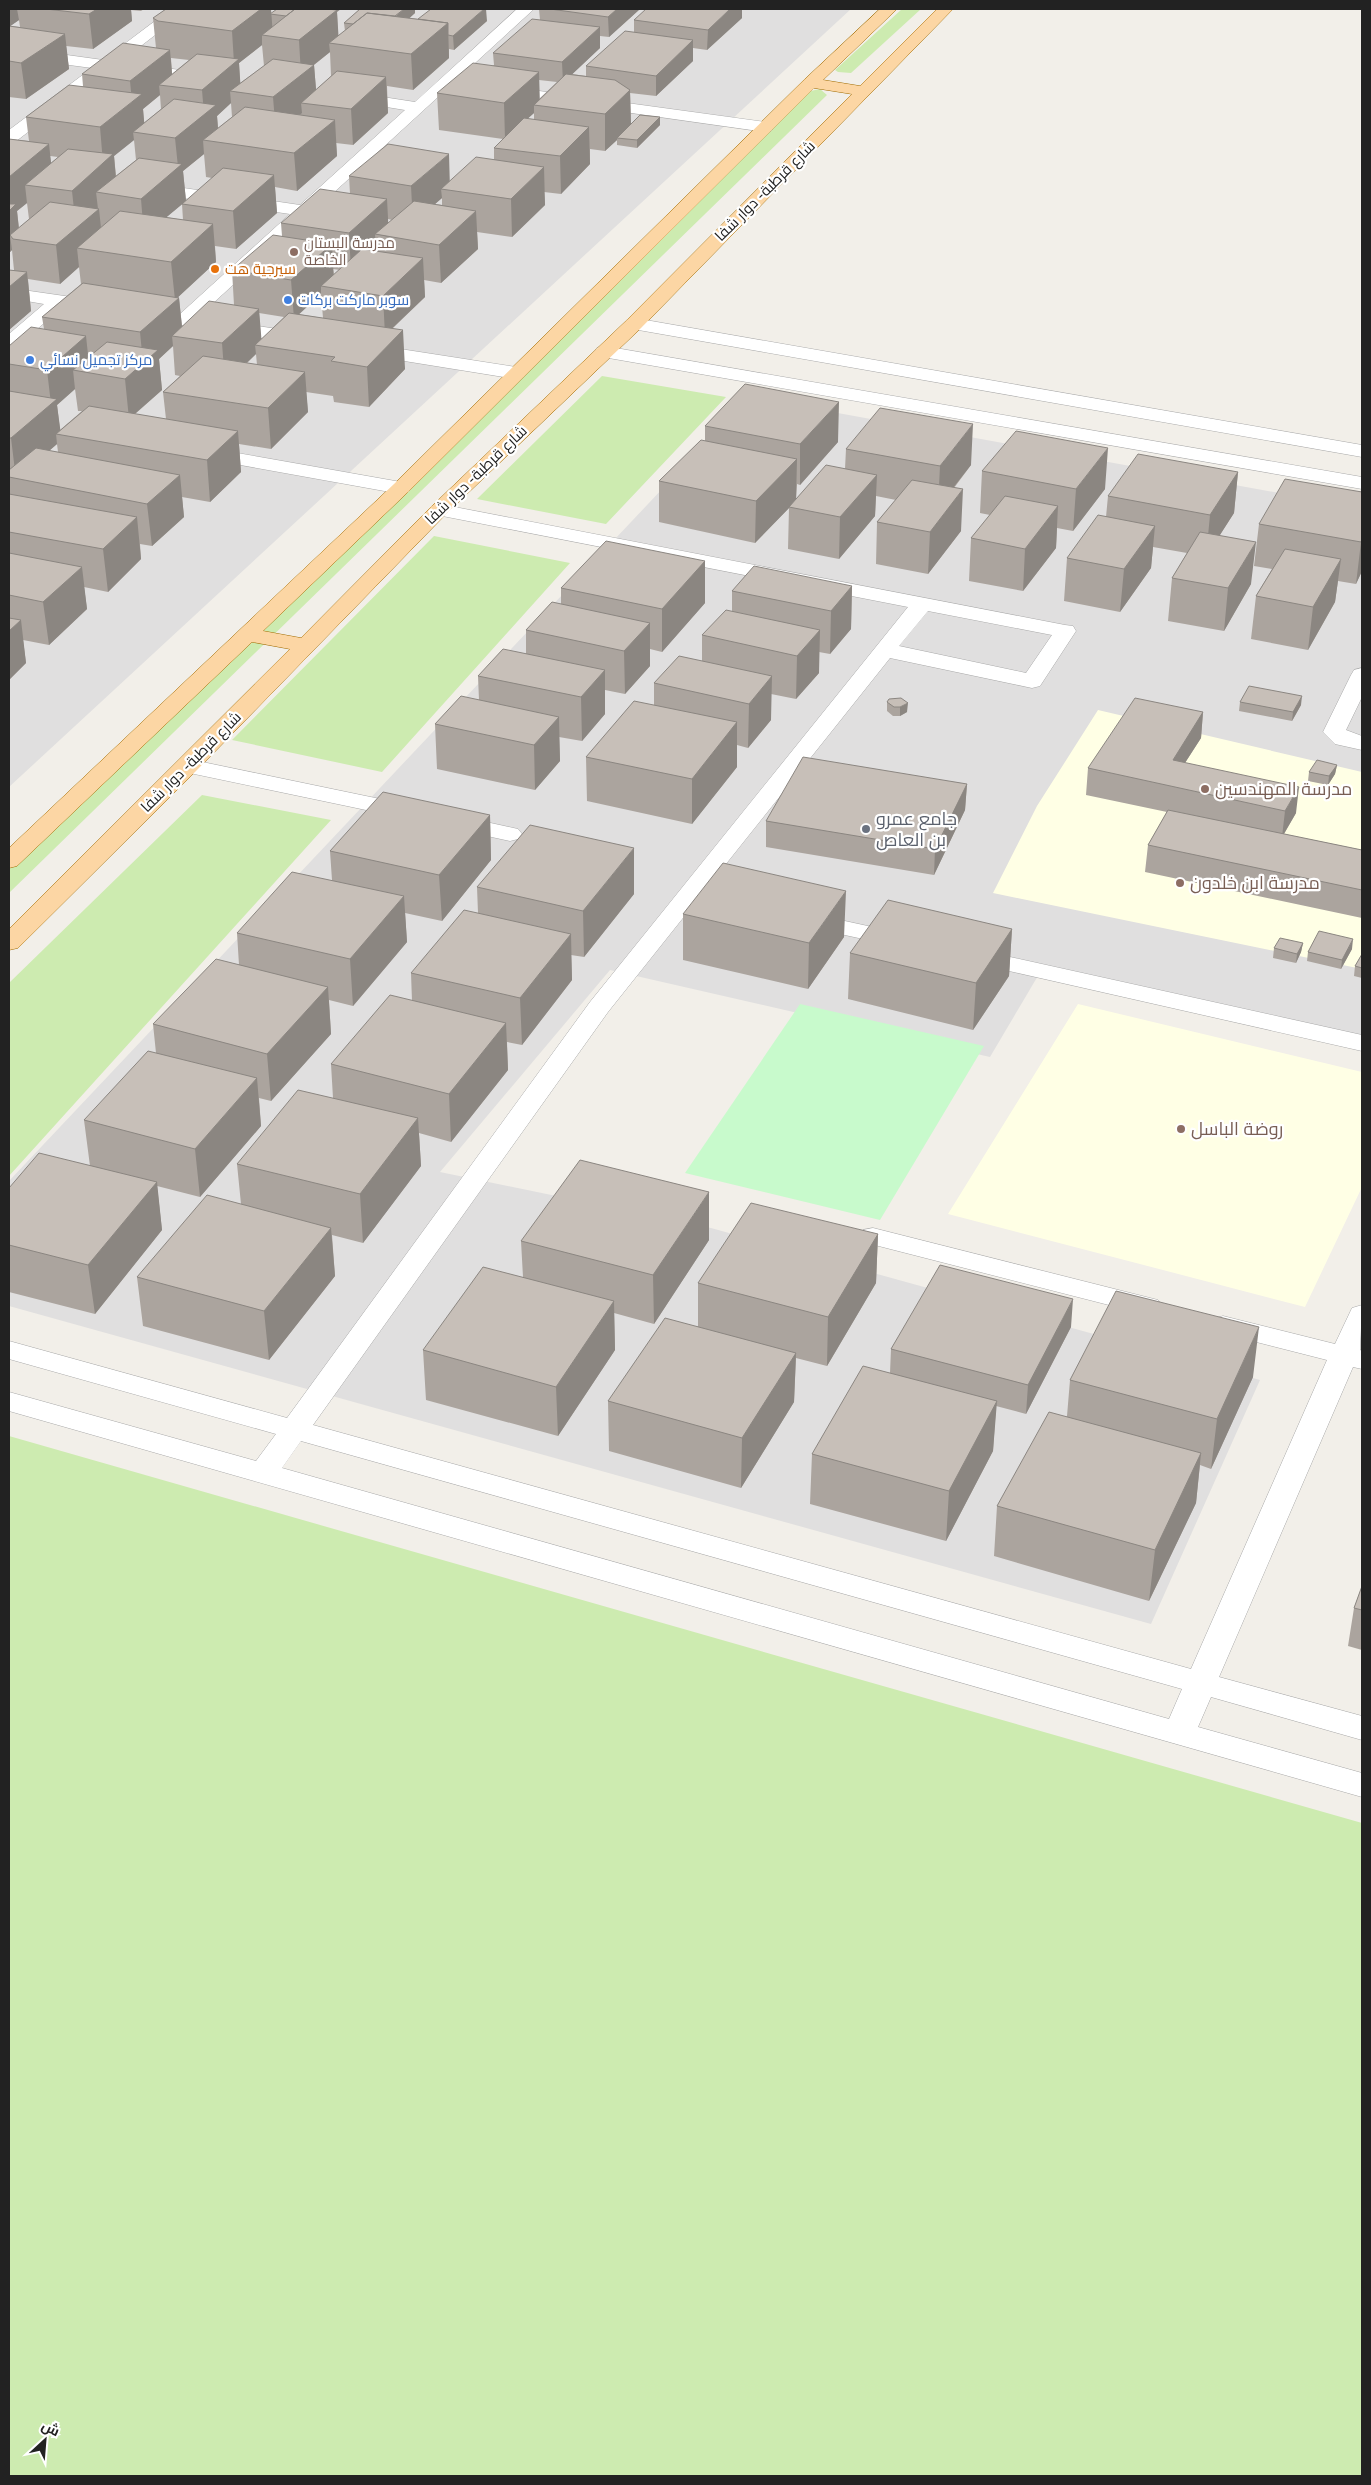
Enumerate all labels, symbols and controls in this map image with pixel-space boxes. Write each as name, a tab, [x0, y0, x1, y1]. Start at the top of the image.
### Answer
street label: شارع قرطبة- دوار شفا	[711, 137, 820, 246]
place label: مدرسة البستان الخاصة	[304, 234, 395, 269]
marker: مدرسة البستان الخاصة	[288, 246, 300, 258]
place label: سيرجية هت	[225, 260, 296, 278]
marker: سيرجية هت	[209, 263, 221, 275]
place label: سوبر ماركت بركات	[298, 291, 409, 309]
marker: سوبر ماركت بركات	[282, 294, 294, 306]
place label: مركز تجميل نسائي	[40, 351, 152, 372]
marker: مركز تجميل نسائي	[24, 354, 36, 366]
street label: شارع قرطبة- دوار شفا	[421, 422, 532, 530]
street label: شارع قرطبة- دوار شفا	[137, 708, 246, 817]
place label: مدرسة المهندسين	[1215, 778, 1352, 800]
marker: مدرسة المهندسين	[1199, 783, 1211, 795]
place label: جامع عمرو بن العاص	[876, 808, 957, 851]
marker: جامع عمرو بن العاص	[860, 823, 872, 835]
place label: مدرسة ابن خلدون	[1190, 872, 1320, 894]
marker: مدرسة ابن خلدون	[1174, 877, 1186, 889]
place label: روضة الباسل	[1191, 1118, 1283, 1140]
marker: روضة الباسل	[1175, 1123, 1187, 1135]
north arrow	[20, 2415, 70, 2465]
text: ش	[39, 2417, 62, 2440]

